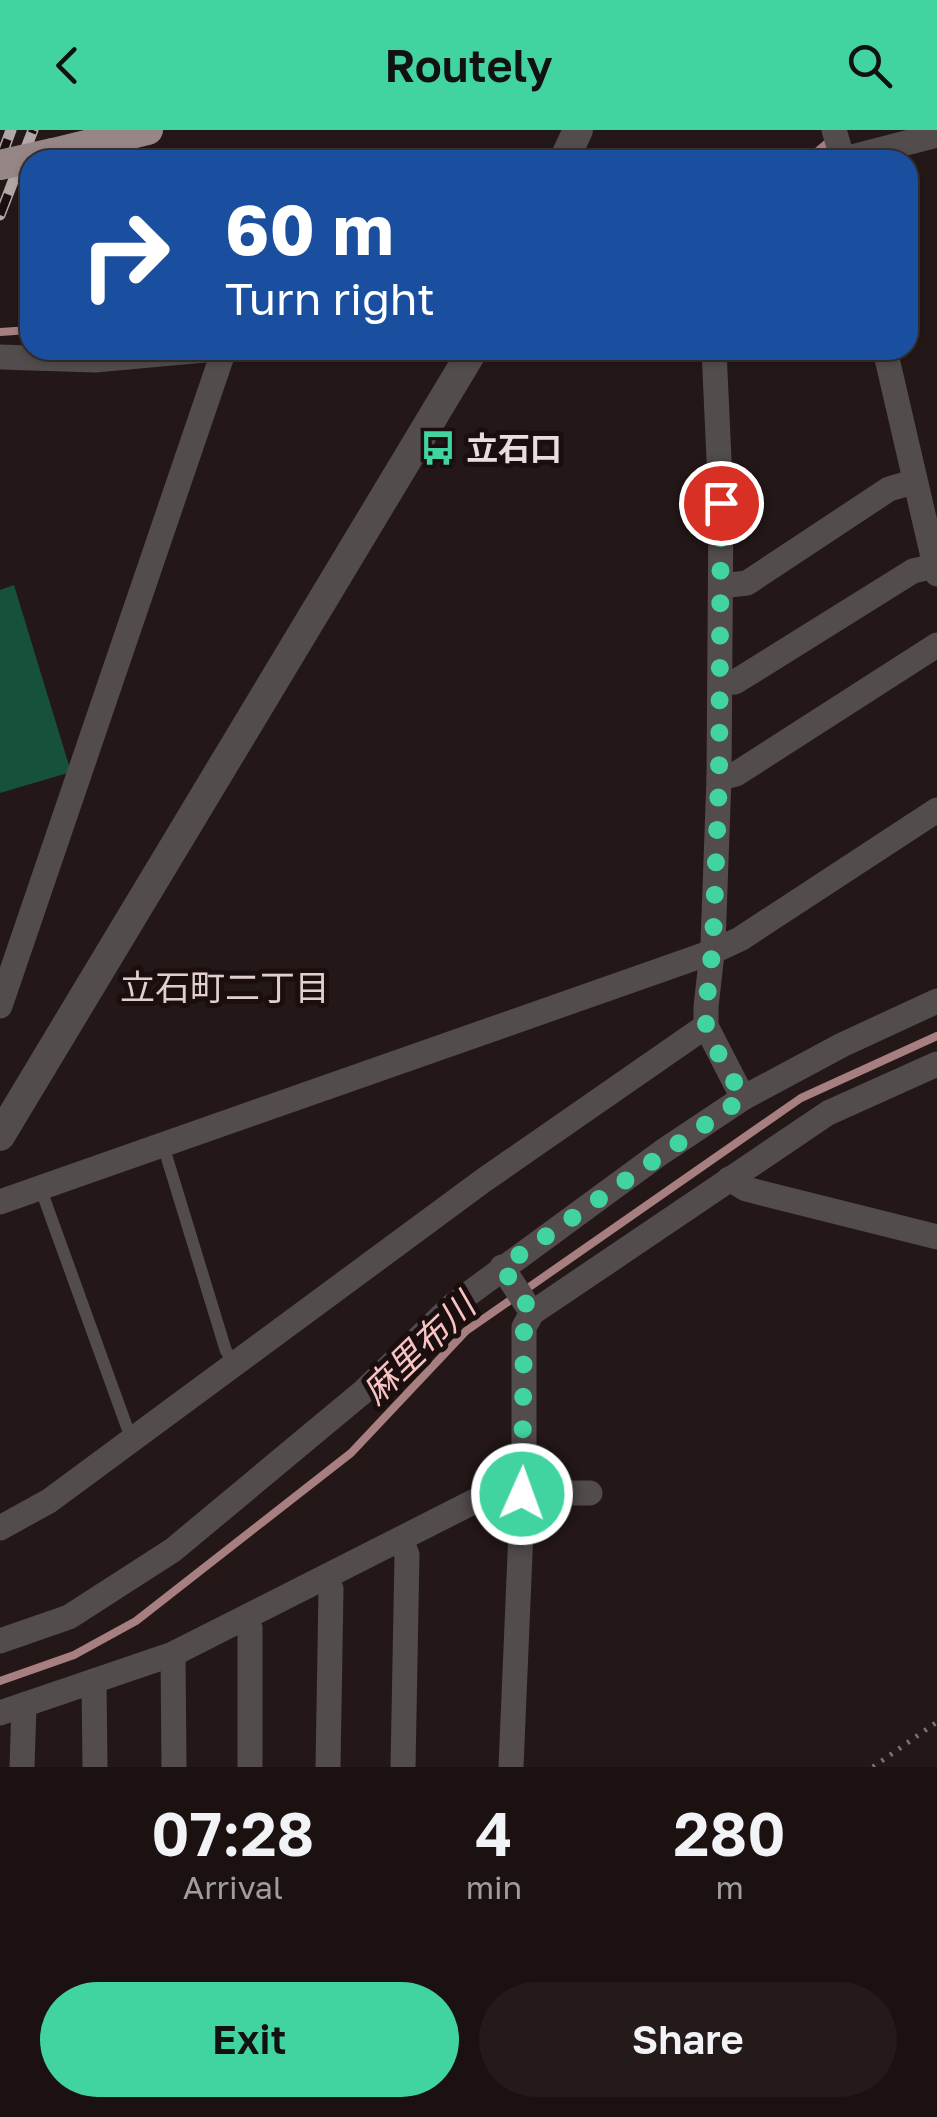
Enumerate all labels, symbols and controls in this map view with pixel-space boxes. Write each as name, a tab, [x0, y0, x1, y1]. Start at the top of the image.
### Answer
icon: back	[40, 38, 95, 93]
text: Routely	[384, 38, 553, 92]
icon: search	[842, 38, 897, 93]
text: 60 m	[225, 186, 394, 270]
icon: right	[60, 190, 190, 320]
text: Turn right	[225, 271, 435, 325]
bus stop icon: 立石口	[419, 429, 457, 467]
place label: 立石口	[466, 429, 562, 467]
pin	[679, 461, 764, 546]
icon: arrive	[694, 476, 749, 531]
district label: 立石町二丁目	[120, 966, 330, 1008]
water label: 麻里布川	[353, 1281, 486, 1412]
position arrow	[470, 1442, 574, 1546]
text: 07:28	[151, 1797, 314, 1869]
text: 4	[475, 1797, 513, 1869]
text: 280	[674, 1797, 786, 1869]
text: Arrival	[183, 1868, 283, 1906]
text: min	[466, 1868, 522, 1906]
text: m	[715, 1868, 744, 1906]
button: Exit	[40, 1982, 459, 2097]
button: Share	[479, 1982, 897, 2097]

